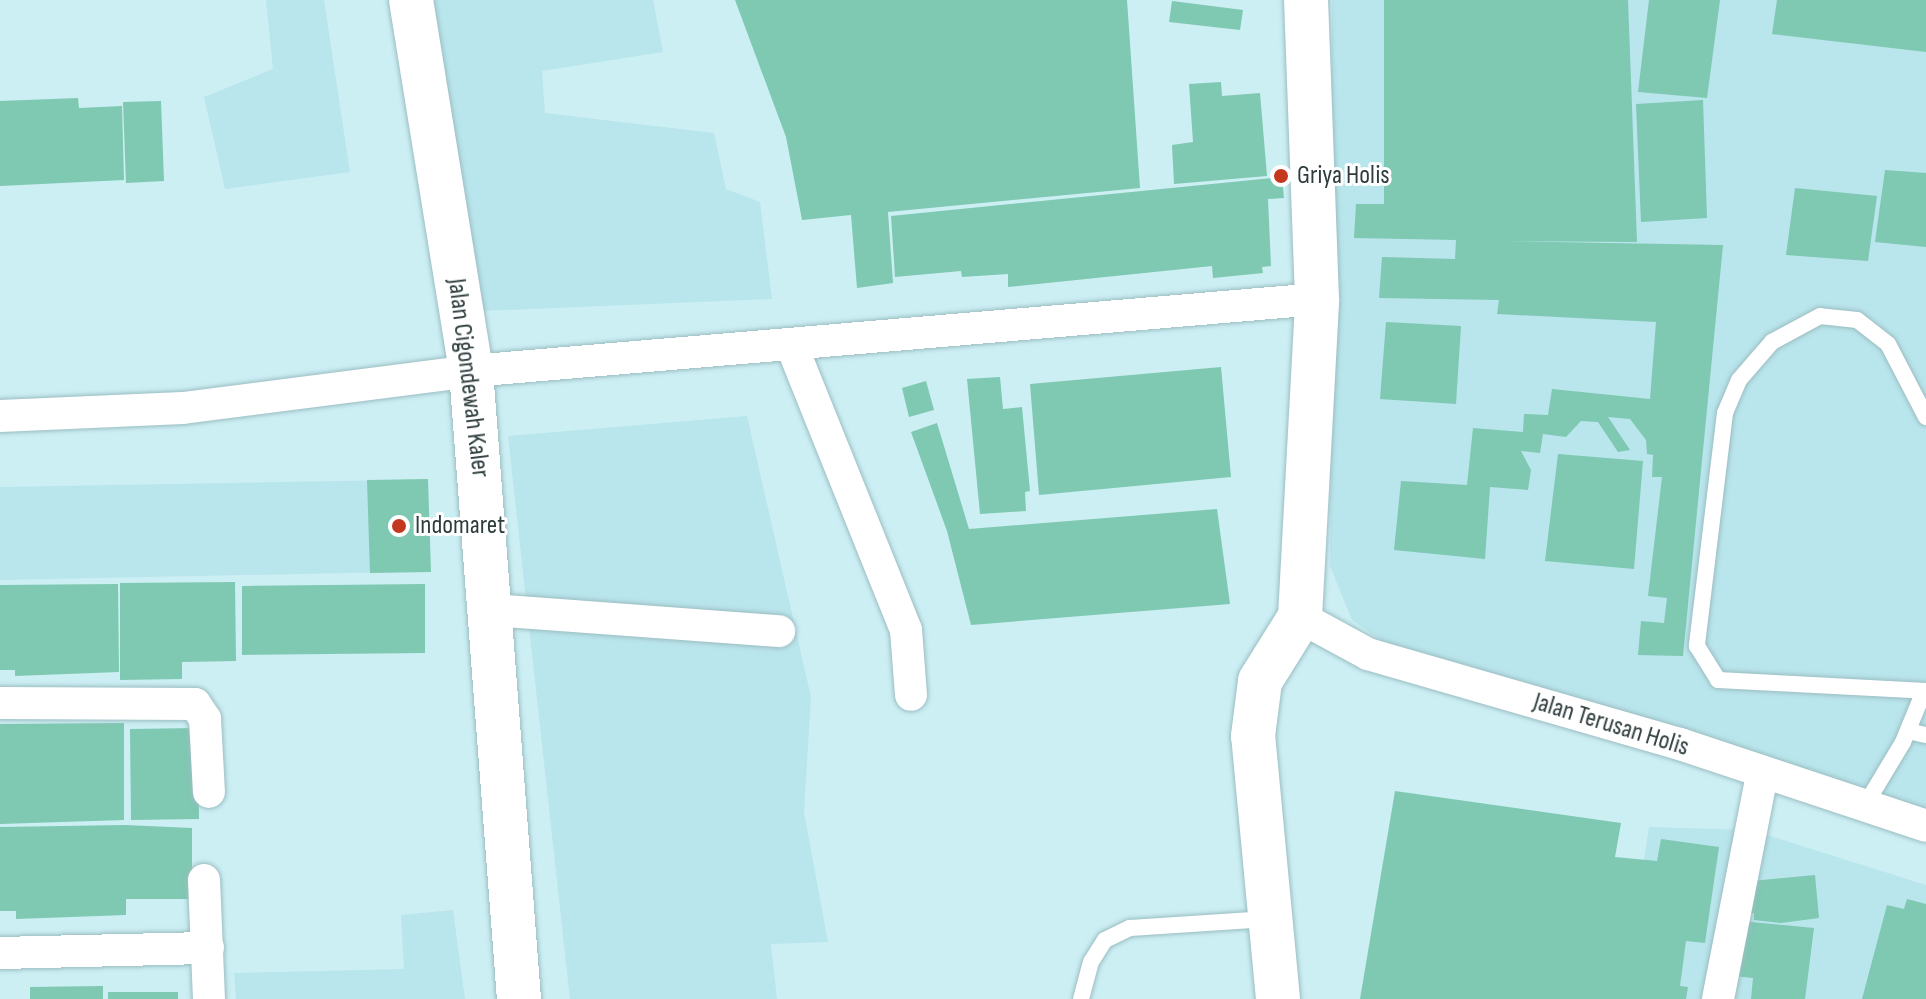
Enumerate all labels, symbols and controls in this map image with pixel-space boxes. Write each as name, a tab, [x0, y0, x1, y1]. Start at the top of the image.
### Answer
place label: Griya Holis	[1297, 160, 1390, 192]
marker: Griya Holis	[1272, 167, 1290, 185]
street label: Jalan Cigondewah Kaler	[440, 277, 496, 479]
place label: Indomaret	[415, 510, 505, 542]
marker: Indomaret	[390, 517, 408, 535]
street label: Jalan Terusan Holis	[1529, 687, 1693, 763]

